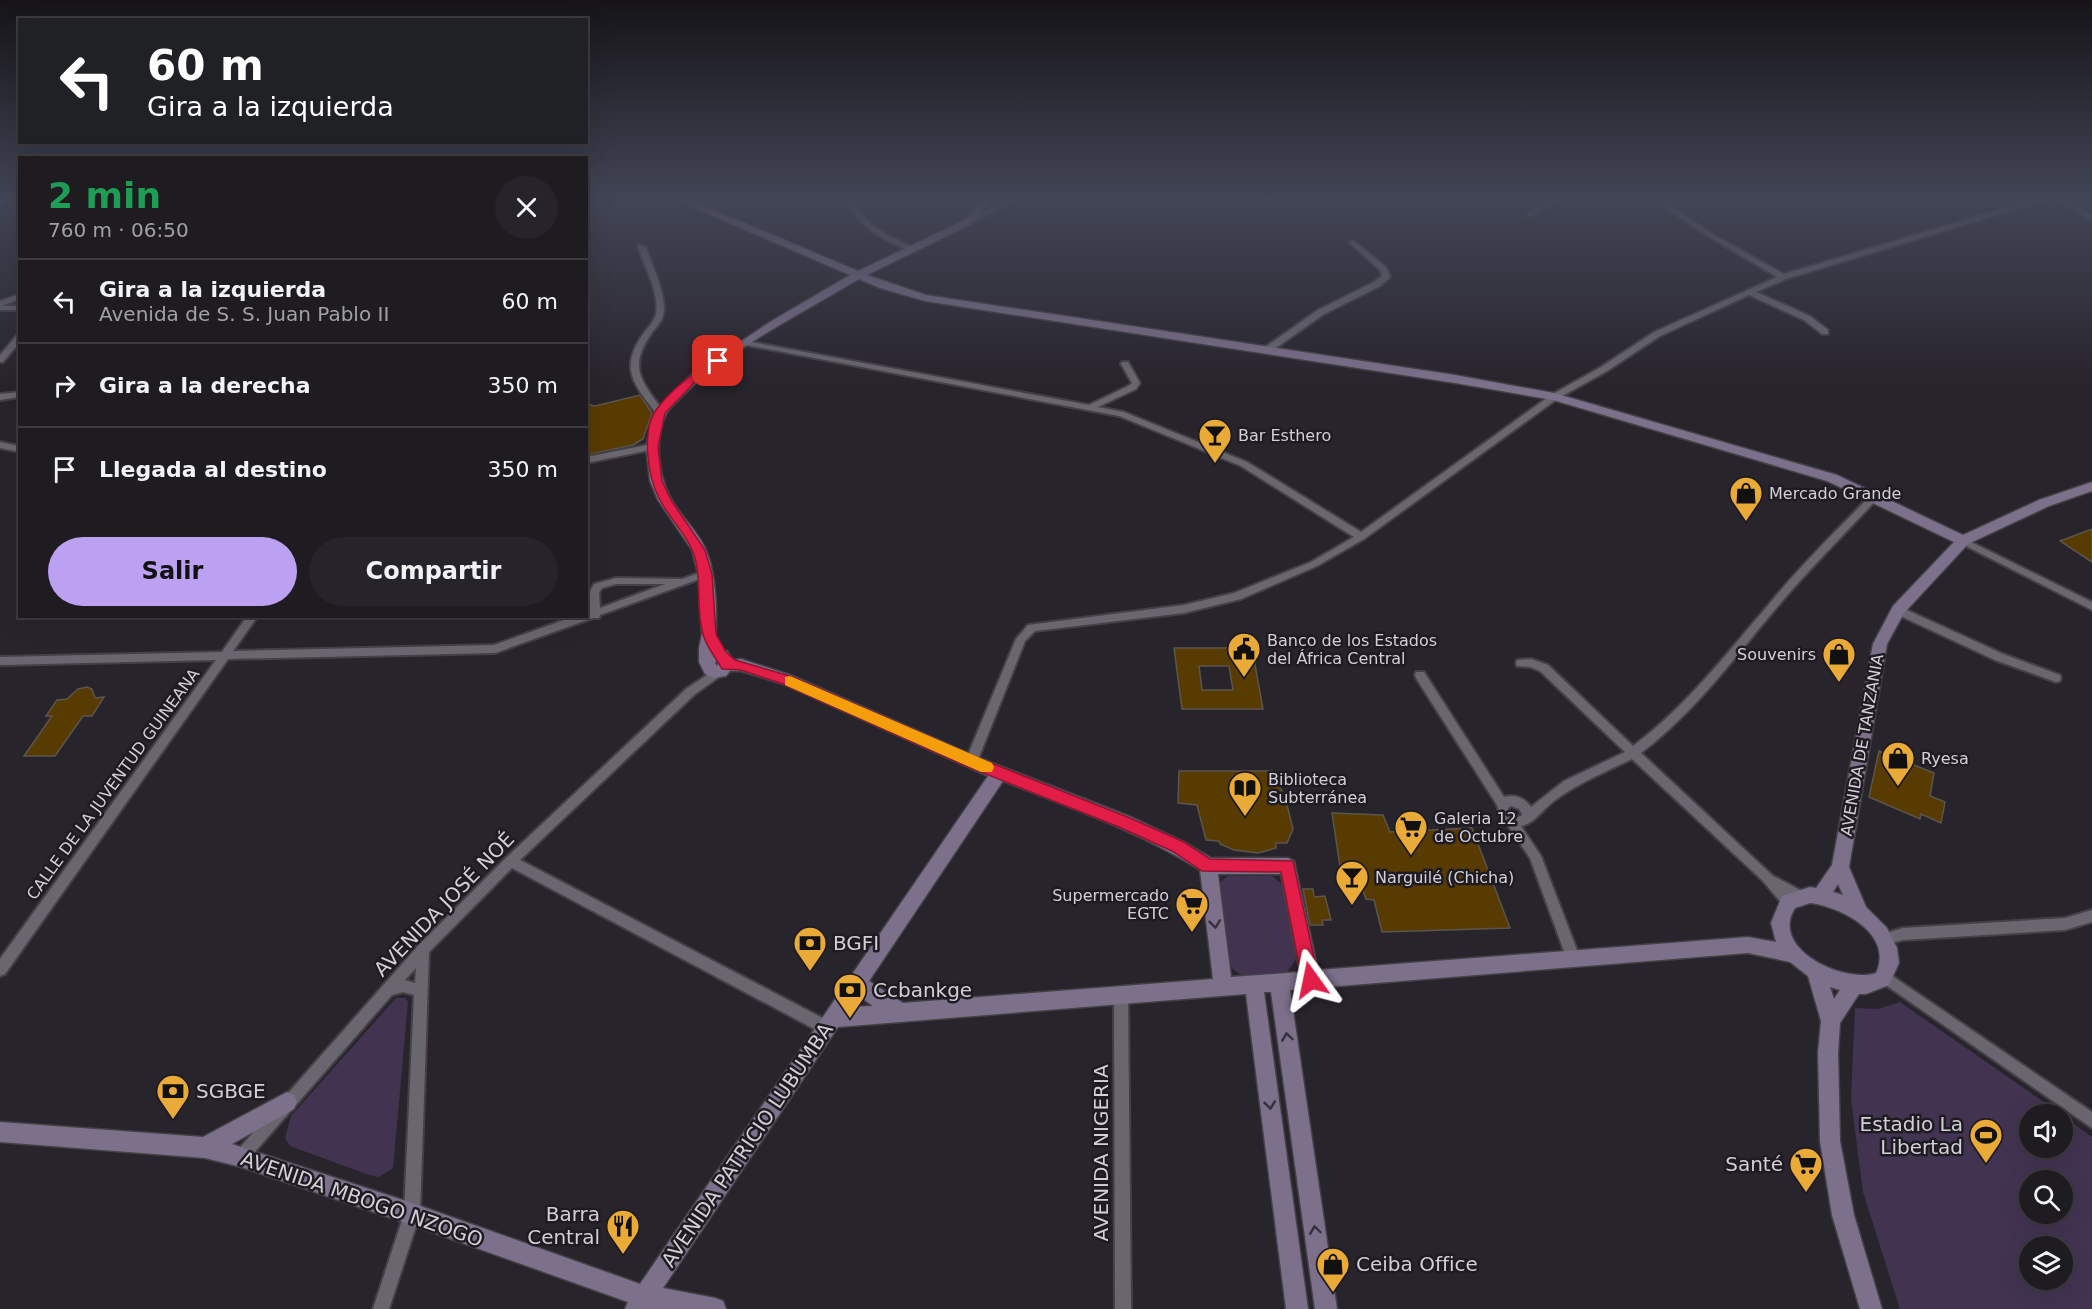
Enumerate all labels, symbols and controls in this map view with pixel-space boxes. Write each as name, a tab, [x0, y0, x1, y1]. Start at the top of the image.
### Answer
text: 60 m	[147, 41, 264, 90]
icon: left	[48, 42, 126, 120]
text: Gira a la izquierda	[147, 91, 394, 122]
text: 2 min	[48, 175, 161, 216]
button: close	[495, 176, 558, 239]
text: 760 m · 06:50	[48, 218, 189, 242]
text: Gira a la izquierda	[99, 277, 326, 302]
icon: left	[48, 285, 81, 318]
text: 60 m	[502, 289, 558, 314]
text: Avenida de S. S. Juan Pablo II	[99, 302, 389, 326]
pin	[692, 335, 743, 386]
icon: arrive	[701, 344, 734, 377]
icon: right	[48, 369, 81, 402]
text: Gira a la derecha	[99, 373, 311, 398]
text: 350 m	[488, 373, 558, 398]
bar icon: Bar Esthero	[1197, 417, 1233, 464]
place label: Bar Esthero	[1238, 426, 1331, 445]
icon: arrive	[48, 453, 81, 486]
text: Llegada al destino	[99, 457, 327, 482]
text: 350 m	[488, 457, 558, 482]
shop icon: Mercado Grande	[1728, 475, 1764, 522]
place label: Mercado Grande	[1769, 484, 1901, 503]
button: Salir	[48, 537, 297, 606]
button: Compartir	[309, 537, 558, 606]
public building icon: Banco de los Estados del África Central	[1226, 631, 1262, 678]
place label: Banco de los Estados del África Central	[1267, 631, 1437, 668]
shop icon: Souvenirs	[1821, 636, 1857, 683]
place label: Souvenirs	[1737, 645, 1816, 664]
street label: AVENIDA DE TANZANIA	[1837, 653, 1887, 837]
street label: CALLE DE LA JUVENTUD GUINEANA	[23, 665, 203, 903]
shop icon: Ryesa	[1880, 740, 1916, 787]
place label: Ryesa	[1921, 749, 1969, 768]
library icon: Biblioteca Subterránea	[1227, 770, 1263, 817]
place label: Biblioteca Subterránea	[1268, 770, 1367, 807]
supermarket icon: Galeria 12 de Octubre	[1393, 809, 1429, 856]
place label: Galeria 12 de Octubre	[1434, 809, 1523, 846]
street label: AVENIDA JOSÉ NOÉ	[369, 827, 519, 981]
bar icon: Narguilé (Chicha)	[1334, 859, 1370, 906]
place label: Narguilé (Chicha)	[1375, 868, 1514, 887]
place label: Supermercado EGTC	[1052, 886, 1169, 923]
supermarket icon: Supermercado EGTC	[1174, 886, 1210, 933]
one-way arrow	[1209, 919, 1221, 928]
bank icon: BGFI	[792, 925, 828, 972]
place label: BGFI	[833, 931, 879, 955]
position arrow	[1279, 948, 1343, 1012]
bank icon: Ccbankge	[832, 972, 868, 1019]
place label: Ccbankge	[873, 978, 972, 1002]
street label: AVENIDA PATRICIO LUBUMBA	[656, 1018, 838, 1272]
one-way arrow	[1282, 1033, 1294, 1042]
street label: AVENIDA NIGERIA	[1089, 1064, 1113, 1242]
bank icon: SGBGE	[155, 1073, 191, 1120]
place label: SGBGE	[196, 1079, 266, 1103]
one-way arrow	[1263, 1101, 1276, 1110]
map controls	[2019, 1104, 2073, 1290]
button: sound	[2019, 1104, 2073, 1158]
place label: Estadio La Libertad	[1860, 1112, 1963, 1159]
sports icon: Estadio La Libertad	[1968, 1117, 2004, 1164]
street label: AVENIDA MBOGO NZOGO	[238, 1146, 486, 1252]
supermarket icon: Santé	[1788, 1146, 1824, 1193]
place label: Santé	[1725, 1152, 1783, 1176]
button: search	[2019, 1170, 2073, 1224]
place label: Barra Central	[527, 1202, 600, 1249]
restaurant icon: Barra Central	[605, 1208, 641, 1255]
one-way arrow	[1309, 1226, 1321, 1235]
button: layers	[2019, 1236, 2073, 1290]
shop icon: Ceiba Office	[1315, 1246, 1351, 1293]
place label: Ceiba Office	[1356, 1252, 1478, 1276]

